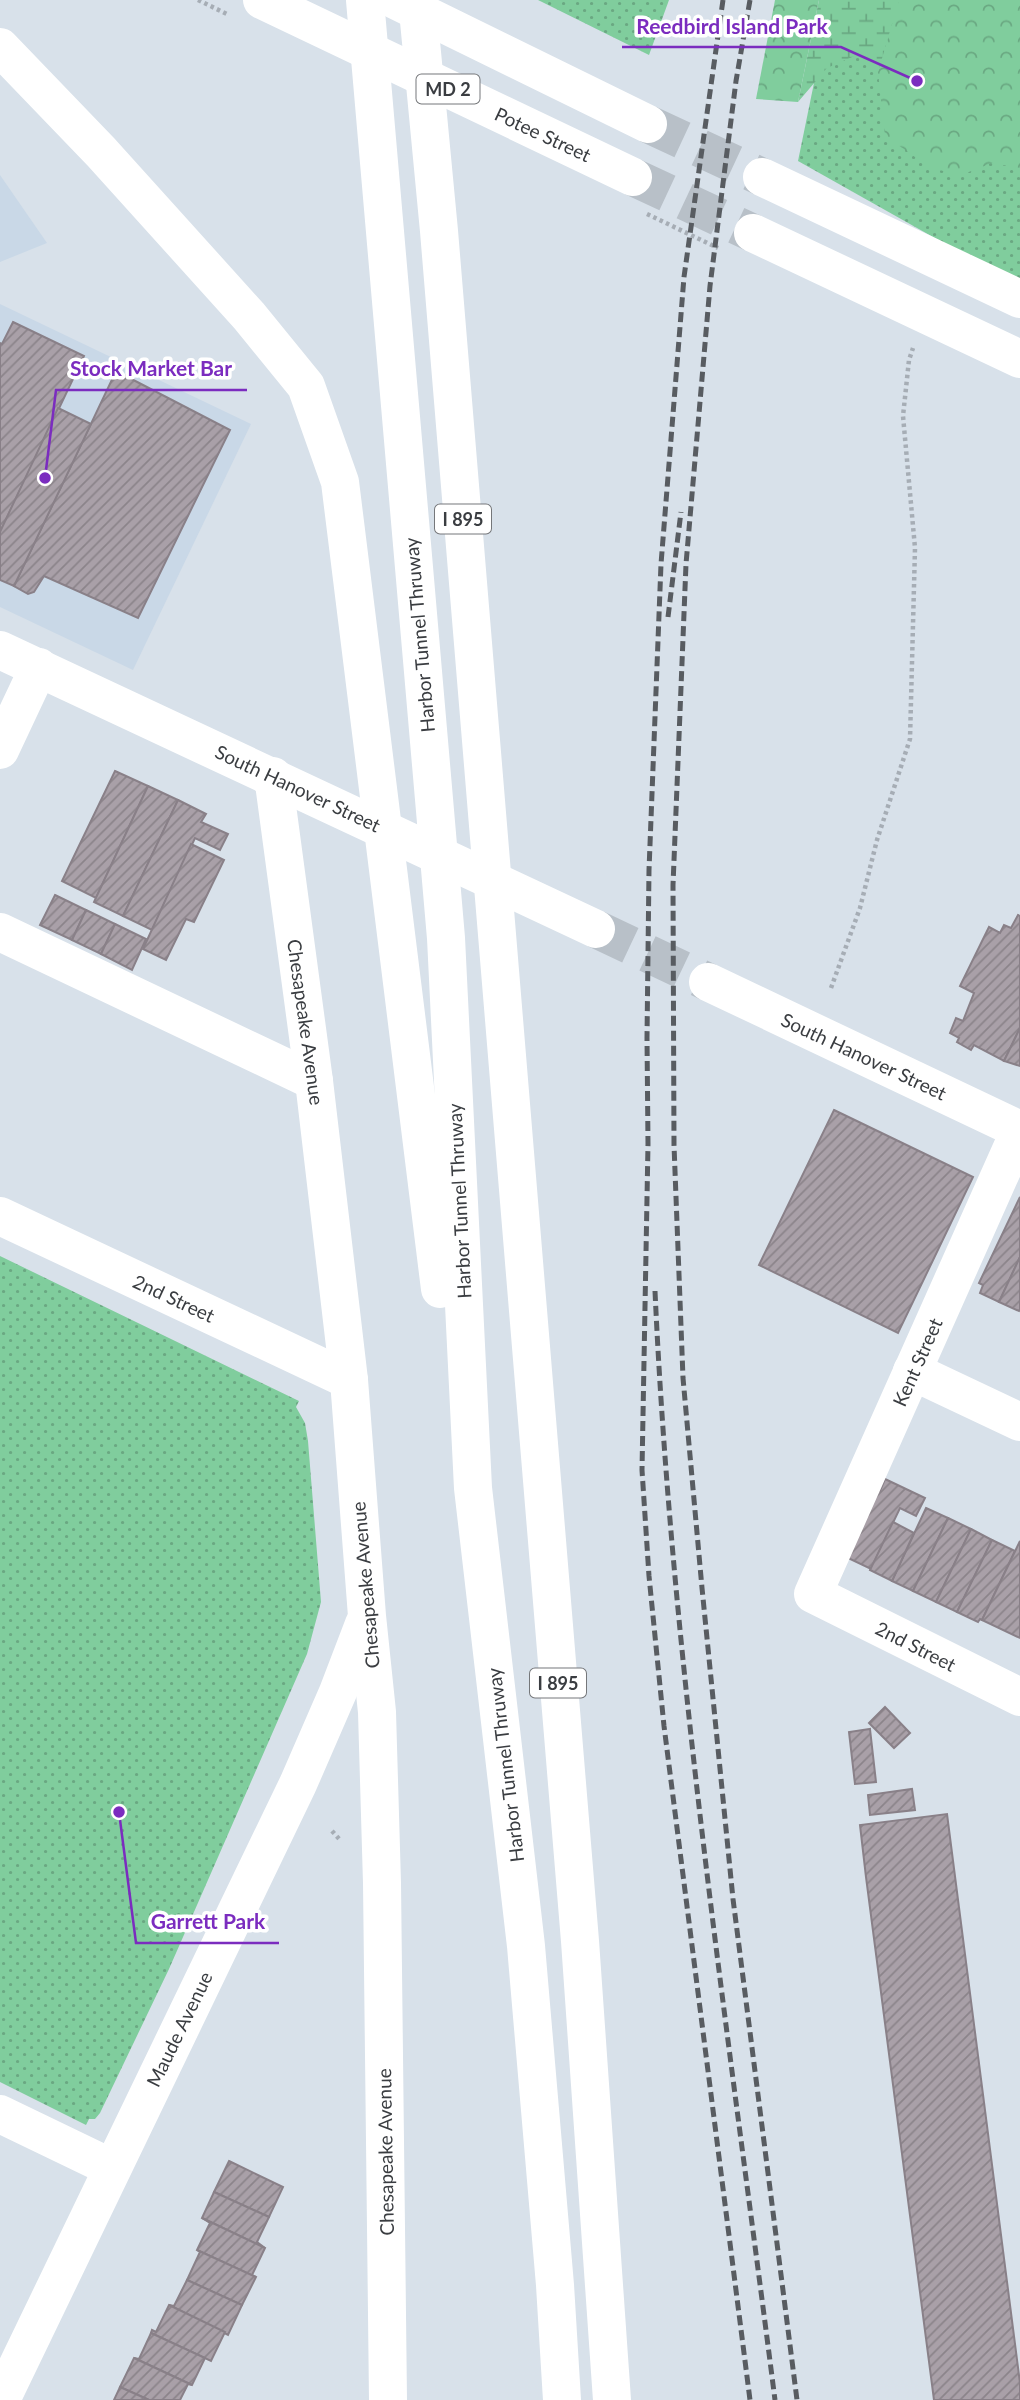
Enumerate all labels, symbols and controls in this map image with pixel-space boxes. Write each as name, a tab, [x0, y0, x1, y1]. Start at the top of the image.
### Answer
callout: Reedbird Island Park	[622, 5, 841, 47]
text: Reedbird Island Park	[636, 13, 828, 38]
road number: MD 2	[416, 74, 480, 104]
street label: Potee Street	[491, 102, 595, 166]
callout: Stock Market Bar	[56, 348, 247, 390]
text: Stock Market Bar	[70, 355, 232, 380]
road number: I 895	[435, 504, 491, 534]
street label: Harbor Tunnel Thruway	[399, 536, 439, 733]
street label: South Hanover Street	[212, 740, 384, 836]
street label: Chesapeake Avenue	[283, 938, 329, 1106]
street label: South Hanover Street	[778, 1008, 950, 1104]
street label: Harbor Tunnel Thruway	[442, 1103, 476, 1299]
street label: 2nd Street	[130, 1269, 219, 1327]
street label: Kent Street	[887, 1314, 947, 1410]
street label: Chesapeake Avenue	[346, 1501, 384, 1669]
street label: 2nd Street	[872, 1616, 960, 1676]
street label: Harbor Tunnel Thruway	[482, 1666, 528, 1863]
road number: I 895	[530, 1668, 586, 1698]
callout: Garrett Park	[136, 1901, 279, 1943]
text: Garrett Park	[151, 1908, 266, 1933]
street label: Maude Avenue	[141, 1968, 217, 2090]
street label: Chesapeake Avenue	[372, 2068, 398, 2236]

